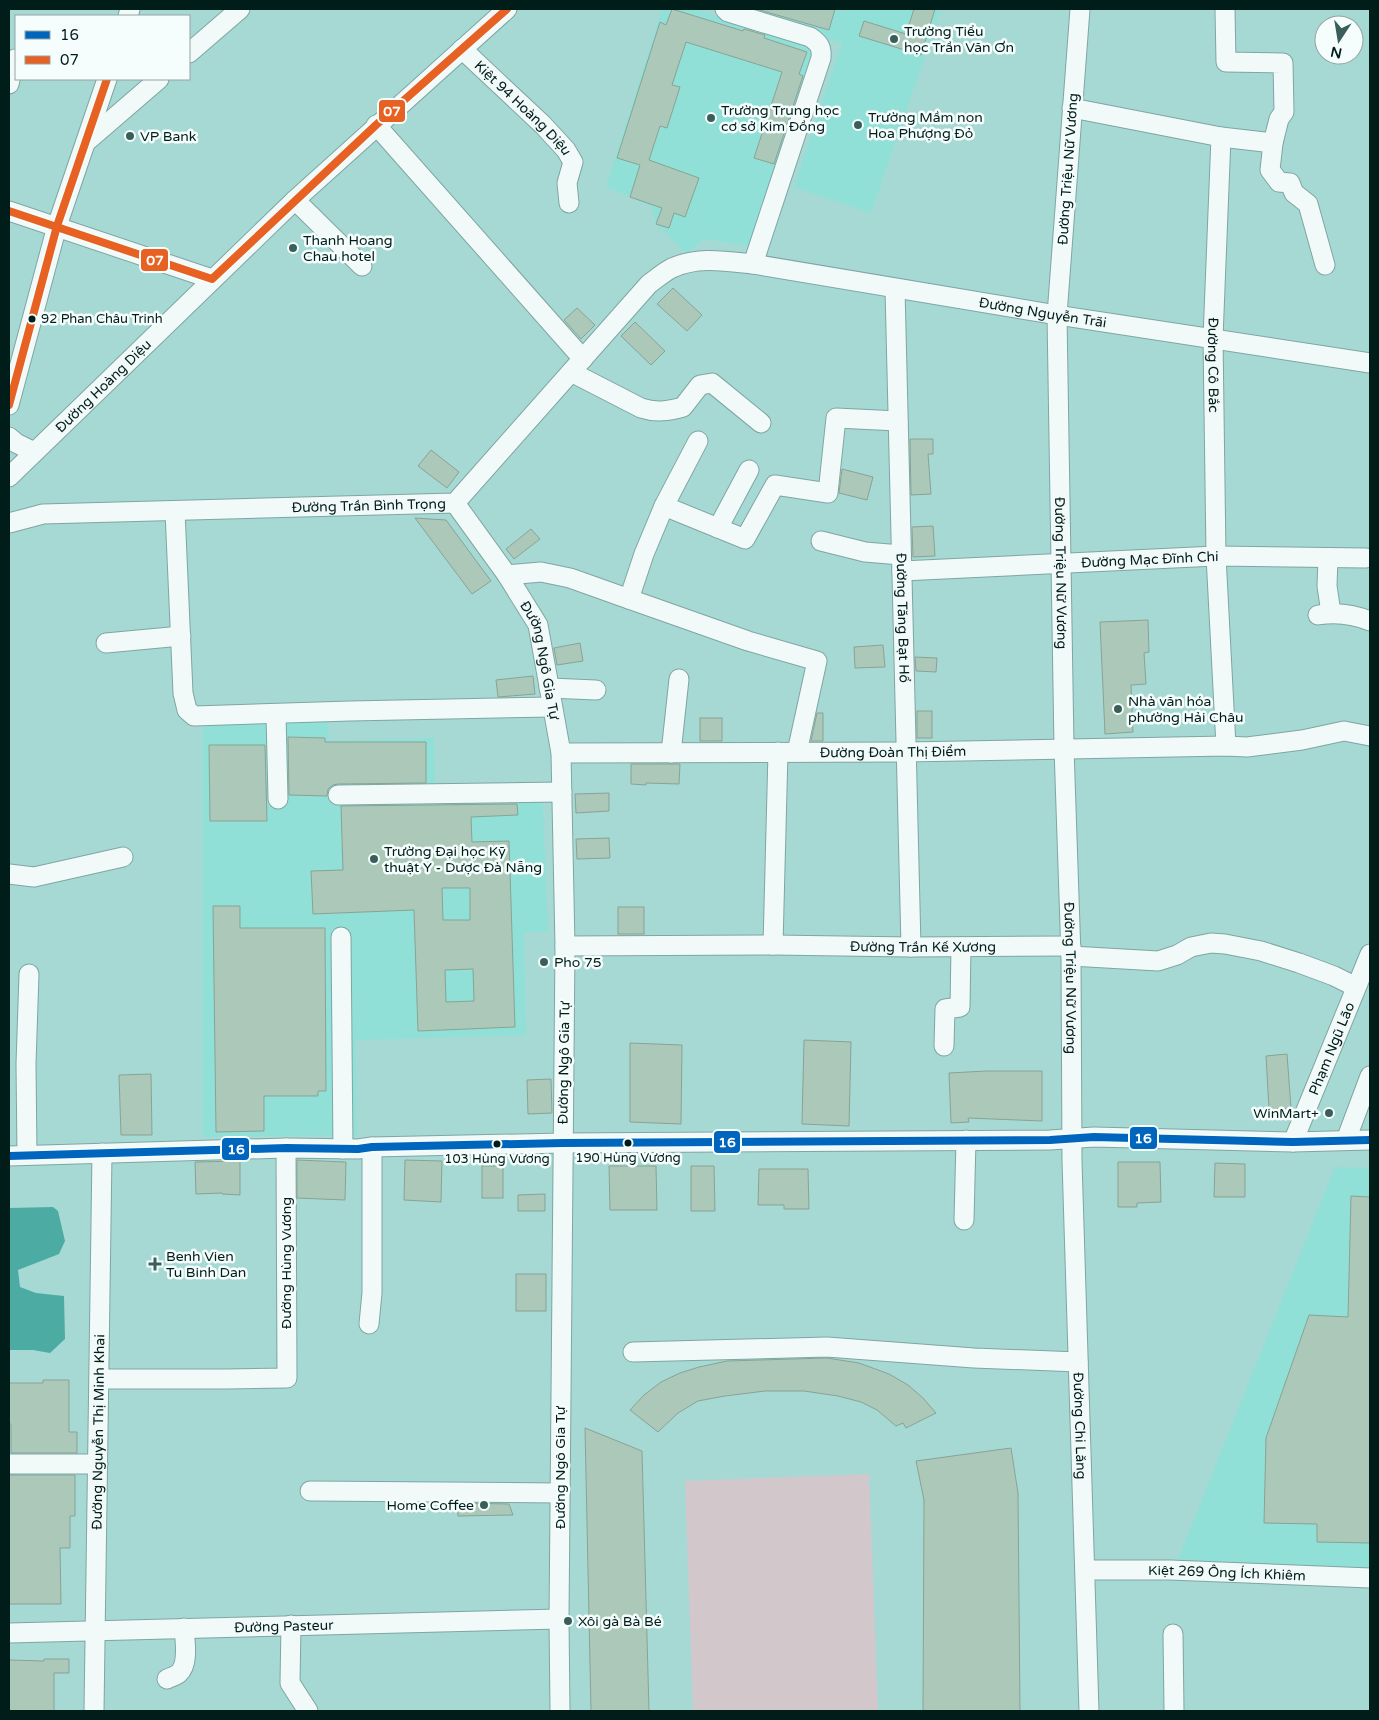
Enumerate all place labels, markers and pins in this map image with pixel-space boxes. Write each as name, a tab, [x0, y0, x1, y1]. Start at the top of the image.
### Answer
place label: Trường Tiểu học Trần Văn Ơn	[904, 23, 1014, 56]
marker: Trường Tiểu học Trần Văn Ơn	[888, 33, 900, 45]
place label: Trường Trung học cơ sở Kim Đồng	[721, 102, 839, 135]
place label: Trường Mầm non Hoa Phượng Đỏ	[868, 109, 983, 142]
marker: Trường Trung học cơ sở Kim Đồng	[705, 112, 717, 124]
marker: Trường Mầm non Hoa Phượng Đỏ	[852, 119, 864, 131]
place label: VP Bank	[140, 128, 197, 145]
marker: VP Bank	[124, 130, 136, 142]
place label: Thanh Hoang Chau hotel	[303, 232, 393, 265]
marker: Thanh Hoang Chau hotel	[287, 242, 299, 254]
place label: 92 Phan Châu Trinh	[41, 311, 163, 327]
marker: 92 Phan Châu Trinh	[27, 314, 37, 324]
place label: Nhà văn hóa phường Hải Châu	[1128, 693, 1244, 726]
marker: Nhà văn hóa phường Hải Châu	[1112, 703, 1124, 715]
place label: Trường Đại học Kỹ thuật Y - Dược Đà Nẵng	[384, 843, 542, 876]
marker: Trường Đại học Kỹ thuật Y - Dược Đà Nẵng	[368, 853, 380, 865]
place label: Pho 75	[554, 954, 602, 971]
marker: Pho 75	[538, 956, 550, 968]
place label: WinMart+	[1253, 1105, 1319, 1122]
marker: WinMart+	[1323, 1107, 1335, 1119]
marker: 190 Hùng Vương	[623, 1138, 633, 1148]
marker: 103 Hùng Vương	[492, 1139, 502, 1149]
place label: 190 Hùng Vương	[575, 1150, 681, 1166]
place label: 103 Hùng Vương	[444, 1151, 550, 1167]
place label: Benh Vien Tu Binh Dan	[166, 1248, 246, 1281]
marker: Benh Vien Tu Binh Dan	[148, 1257, 162, 1271]
place label: Home Coffee	[386, 1497, 474, 1514]
marker: Home Coffee	[478, 1499, 490, 1511]
place label: Xôi gà Bà Bé	[578, 1613, 662, 1630]
marker: Xôi gà Bà Bé	[562, 1615, 574, 1627]

